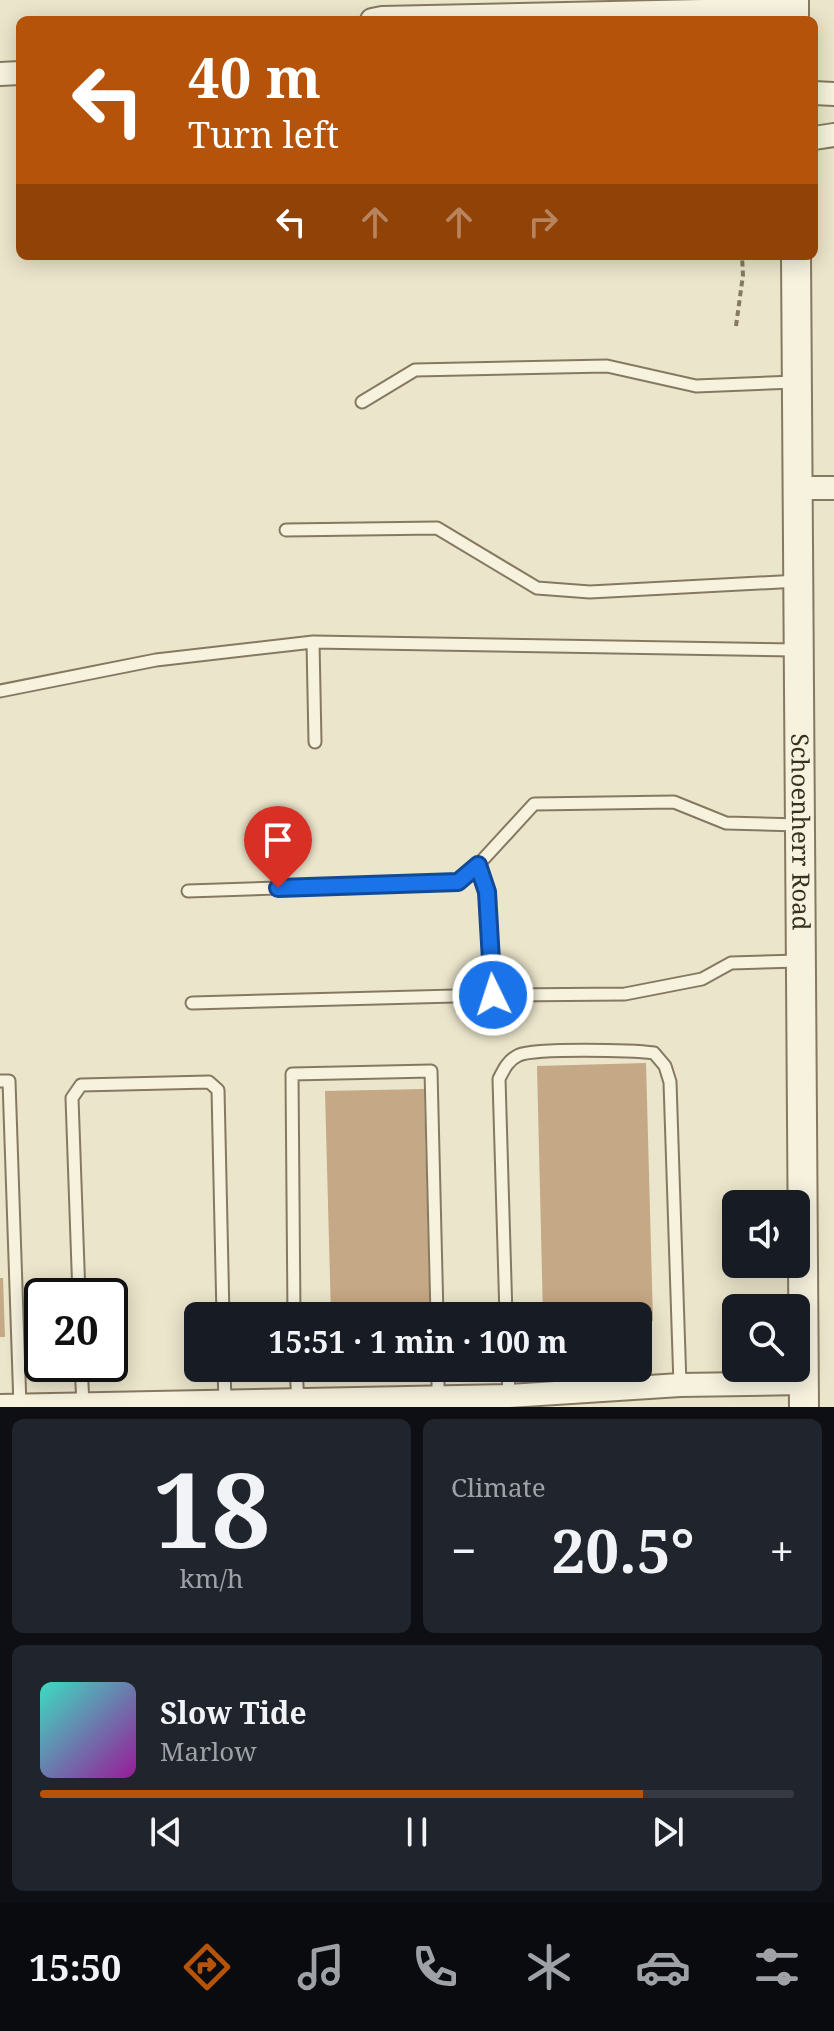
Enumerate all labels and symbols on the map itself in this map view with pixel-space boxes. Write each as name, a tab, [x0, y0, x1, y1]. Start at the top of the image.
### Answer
street label: Schoenherr Road	[784, 733, 819, 931]
pin	[244, 806, 312, 888]
position arrow	[451, 953, 535, 1037]
speed limit sign: 20	[24, 1278, 128, 1382]

